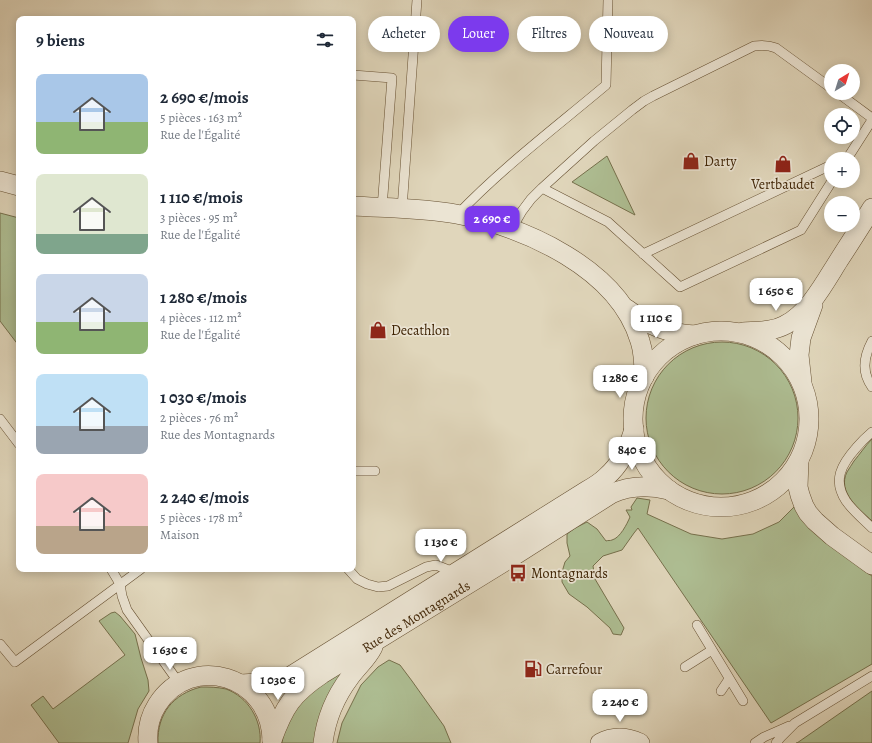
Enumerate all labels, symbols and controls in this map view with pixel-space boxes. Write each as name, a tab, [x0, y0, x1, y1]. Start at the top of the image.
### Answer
chip: Acheter	[368, 16, 440, 52]
chip: Louer	[448, 16, 509, 52]
chip: Filtres	[517, 16, 581, 52]
chip: Nouveau	[589, 16, 668, 52]
text: 9 biens	[36, 29, 85, 52]
icon: filters	[314, 29, 336, 51]
north arrow	[824, 64, 860, 100]
map controls	[824, 64, 860, 232]
text: 2 690 €/mois	[160, 86, 249, 109]
icon: home	[68, 90, 116, 138]
button: locate	[824, 108, 860, 144]
text: 5 pièces · 163 m²	[160, 109, 242, 126]
text: Rue de l'Égalité	[160, 126, 240, 143]
shop icon: Darty	[681, 151, 701, 171]
place label: Darty	[704, 152, 737, 171]
button: +	[824, 152, 860, 188]
shop icon: Vertbaudet	[773, 154, 793, 174]
place label: Vertbaudet	[750, 175, 815, 194]
text: 1 110 €/mois	[160, 186, 243, 209]
icon: home	[68, 190, 116, 238]
button: −	[824, 196, 860, 232]
pin: 2 690 €	[455, 206, 529, 240]
text: 3 pièces · 95 m²	[160, 209, 238, 226]
text: 2 690 €	[474, 210, 510, 227]
text: Rue de l'Égalité	[160, 226, 240, 243]
pin: 1 650 €	[739, 278, 813, 312]
text: 1 650 €	[759, 282, 793, 299]
text: 1 280 €/mois	[160, 286, 247, 309]
icon: home	[68, 290, 116, 338]
pin: 1 110 €	[619, 305, 693, 339]
text: 4 pièces · 112 m²	[160, 309, 242, 326]
text: 1 110 €	[640, 309, 672, 326]
shop icon: Decathlon	[368, 320, 388, 340]
place label: Decathlon	[391, 321, 450, 340]
text: Rue de l'Égalité	[160, 326, 240, 343]
pin: 1 280 €	[583, 365, 657, 399]
text: 1 280 €	[602, 369, 638, 386]
text: 1 030 €/mois	[160, 386, 247, 409]
icon: home	[68, 390, 116, 438]
text: 2 pièces · 76 m²	[160, 409, 238, 426]
text: Rue des Montagnards	[160, 426, 275, 443]
pin: 840 €	[604, 437, 660, 471]
text: 840 €	[618, 441, 646, 458]
text: 2 240 €/mois	[160, 486, 249, 509]
icon: home	[68, 490, 116, 538]
text: 5 pièces · 178 m²	[160, 509, 243, 526]
text: Maison	[160, 526, 199, 543]
pin: 1 130 €	[404, 529, 478, 563]
text: 1 130 €	[424, 533, 458, 550]
bus stop icon: Montagnards	[508, 563, 528, 583]
place label: Montagnards	[531, 564, 608, 583]
street label: Rue des Montagnards	[358, 576, 474, 657]
pin: 1 630 €	[133, 637, 207, 671]
text: 1 630 €	[153, 641, 187, 658]
fuel station icon: Carrefour	[523, 659, 543, 679]
place label: Carrefour	[546, 660, 603, 679]
pin: 1 030 €	[241, 667, 315, 701]
text: 1 030 €	[260, 671, 296, 688]
pin: 2 240 €	[583, 689, 657, 723]
text: 2 240 €	[601, 693, 639, 710]

